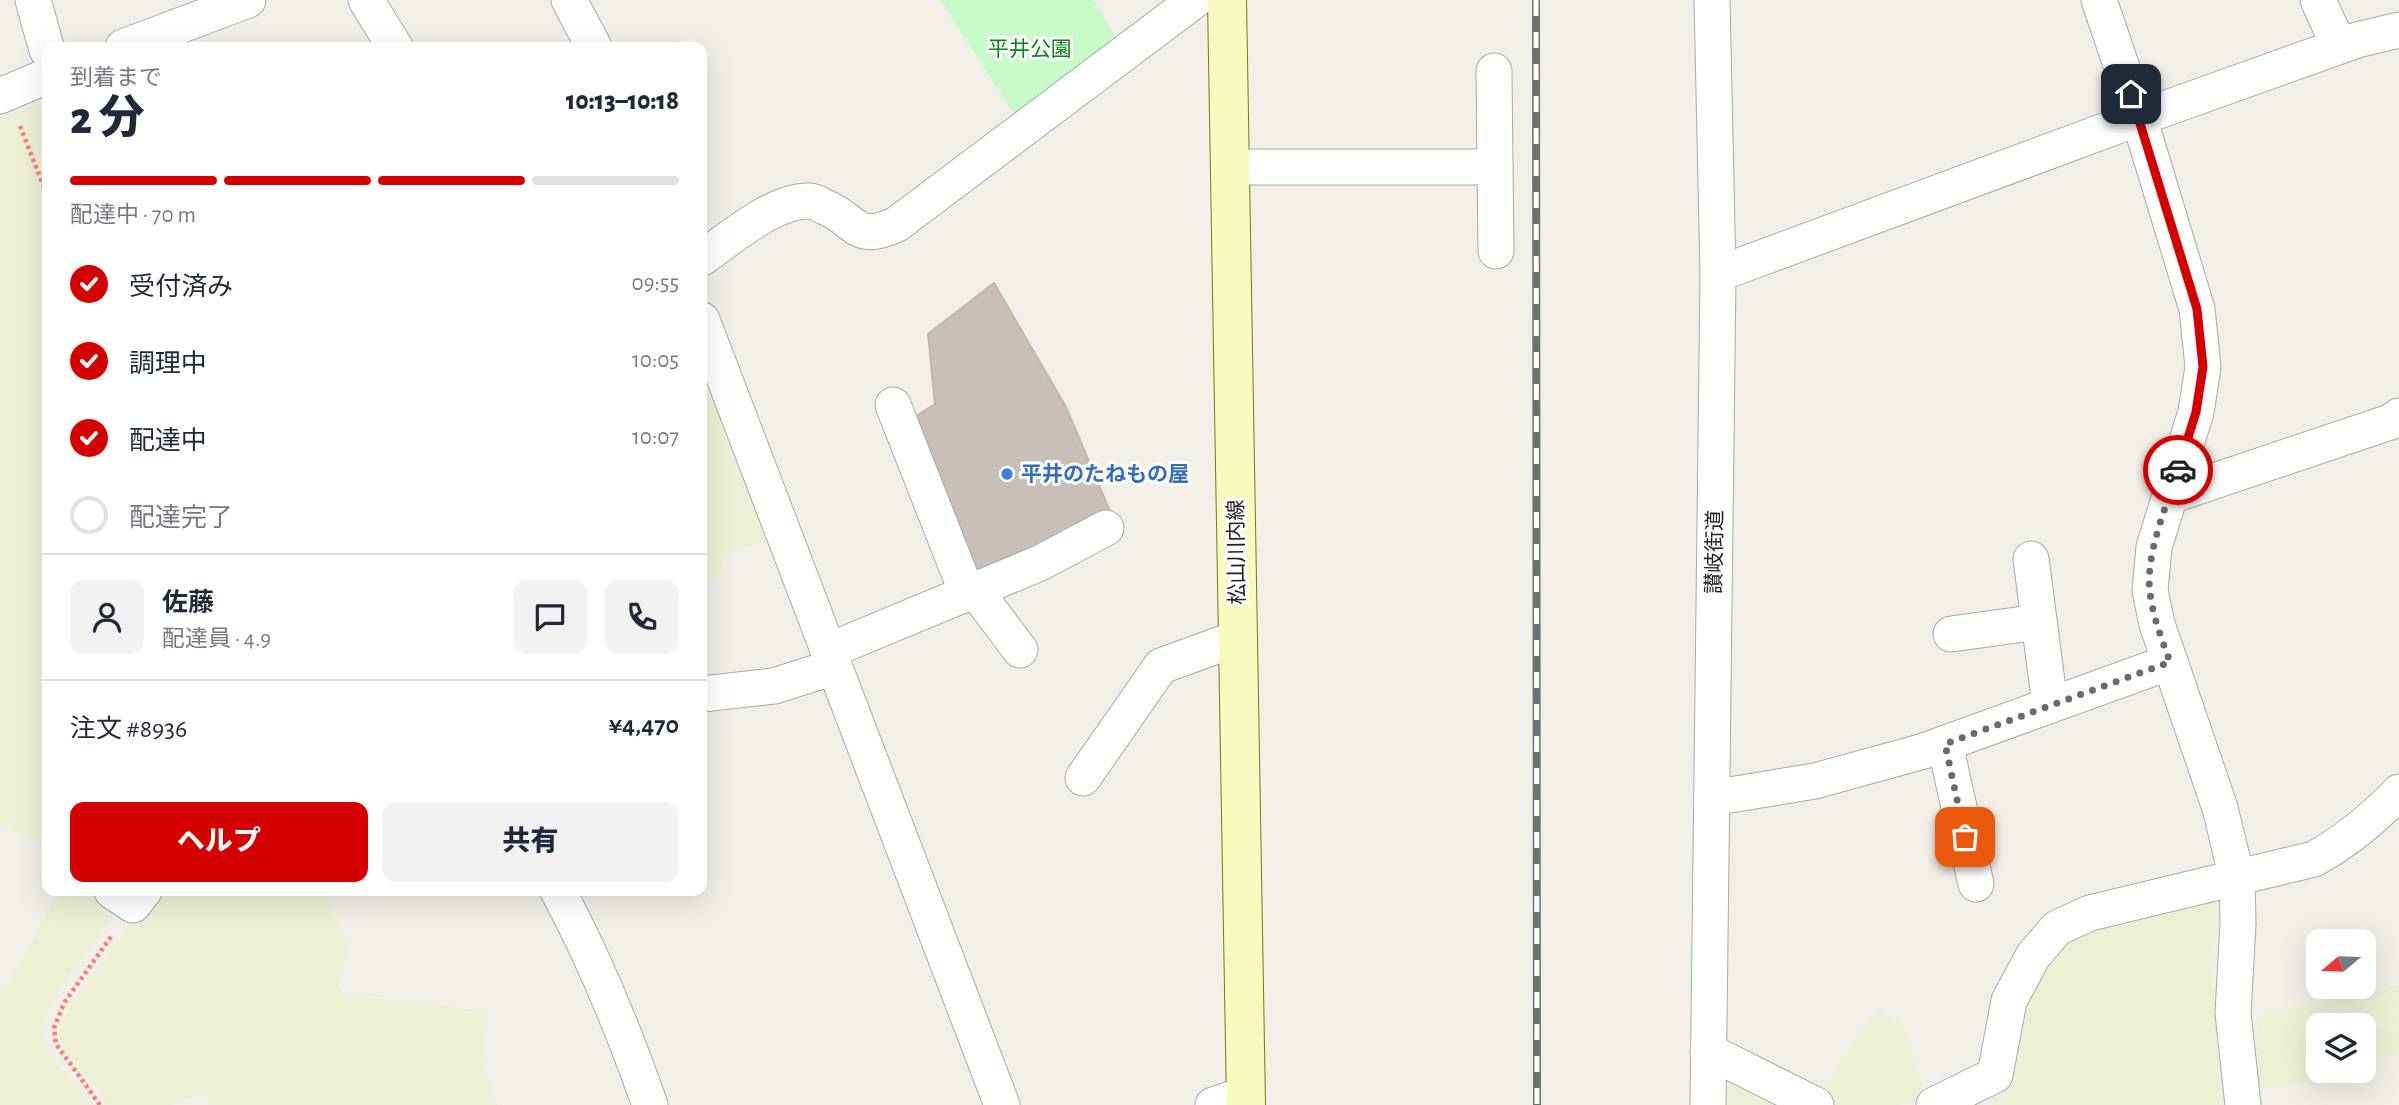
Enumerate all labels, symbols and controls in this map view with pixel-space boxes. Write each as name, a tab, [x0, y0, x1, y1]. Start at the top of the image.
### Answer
park label: 平井公園	[988, 38, 1072, 60]
pin	[2101, 64, 2161, 124]
text: 到着まで	[70, 67, 162, 90]
icon: home	[2112, 75, 2150, 113]
text: 10:13–10:18	[566, 88, 679, 114]
text: 2 分	[70, 96, 145, 142]
text: 配達中 · 70 m	[70, 204, 196, 227]
icon: check	[70, 265, 108, 303]
text: 09:55	[632, 272, 679, 295]
text: 受付済み	[129, 274, 233, 300]
icon: check	[70, 342, 108, 380]
text: 10:05	[632, 349, 679, 372]
text: 調理中	[129, 351, 207, 377]
icon: check	[70, 419, 108, 457]
text: 10:07	[632, 426, 679, 449]
text: 配達中	[129, 428, 207, 454]
courier	[2143, 435, 2213, 505]
icon: car	[2159, 451, 2197, 489]
place label: 平井のたねもの屋	[1021, 462, 1189, 485]
marker: 平井のたねもの屋	[999, 466, 1015, 482]
street label: 松山川内線	[1225, 499, 1248, 605]
text: 配達完了	[129, 505, 233, 531]
street label: 讃岐街道	[1703, 510, 1726, 594]
button: person	[70, 580, 144, 654]
button: chat	[513, 580, 587, 654]
button: phone	[605, 580, 679, 654]
text: 佐藤	[162, 590, 214, 616]
text: 配達員 · 4.9	[162, 628, 271, 651]
text: ¥4,470	[608, 712, 679, 738]
text: 注文 #8936	[70, 716, 187, 742]
button: ヘルプ	[70, 802, 368, 882]
button: 共有	[382, 802, 679, 882]
pin	[1935, 807, 1995, 867]
icon: bag	[1946, 818, 1984, 856]
north arrow	[2306, 929, 2376, 999]
map controls	[2306, 929, 2376, 1083]
button: layers	[2306, 1013, 2376, 1083]

